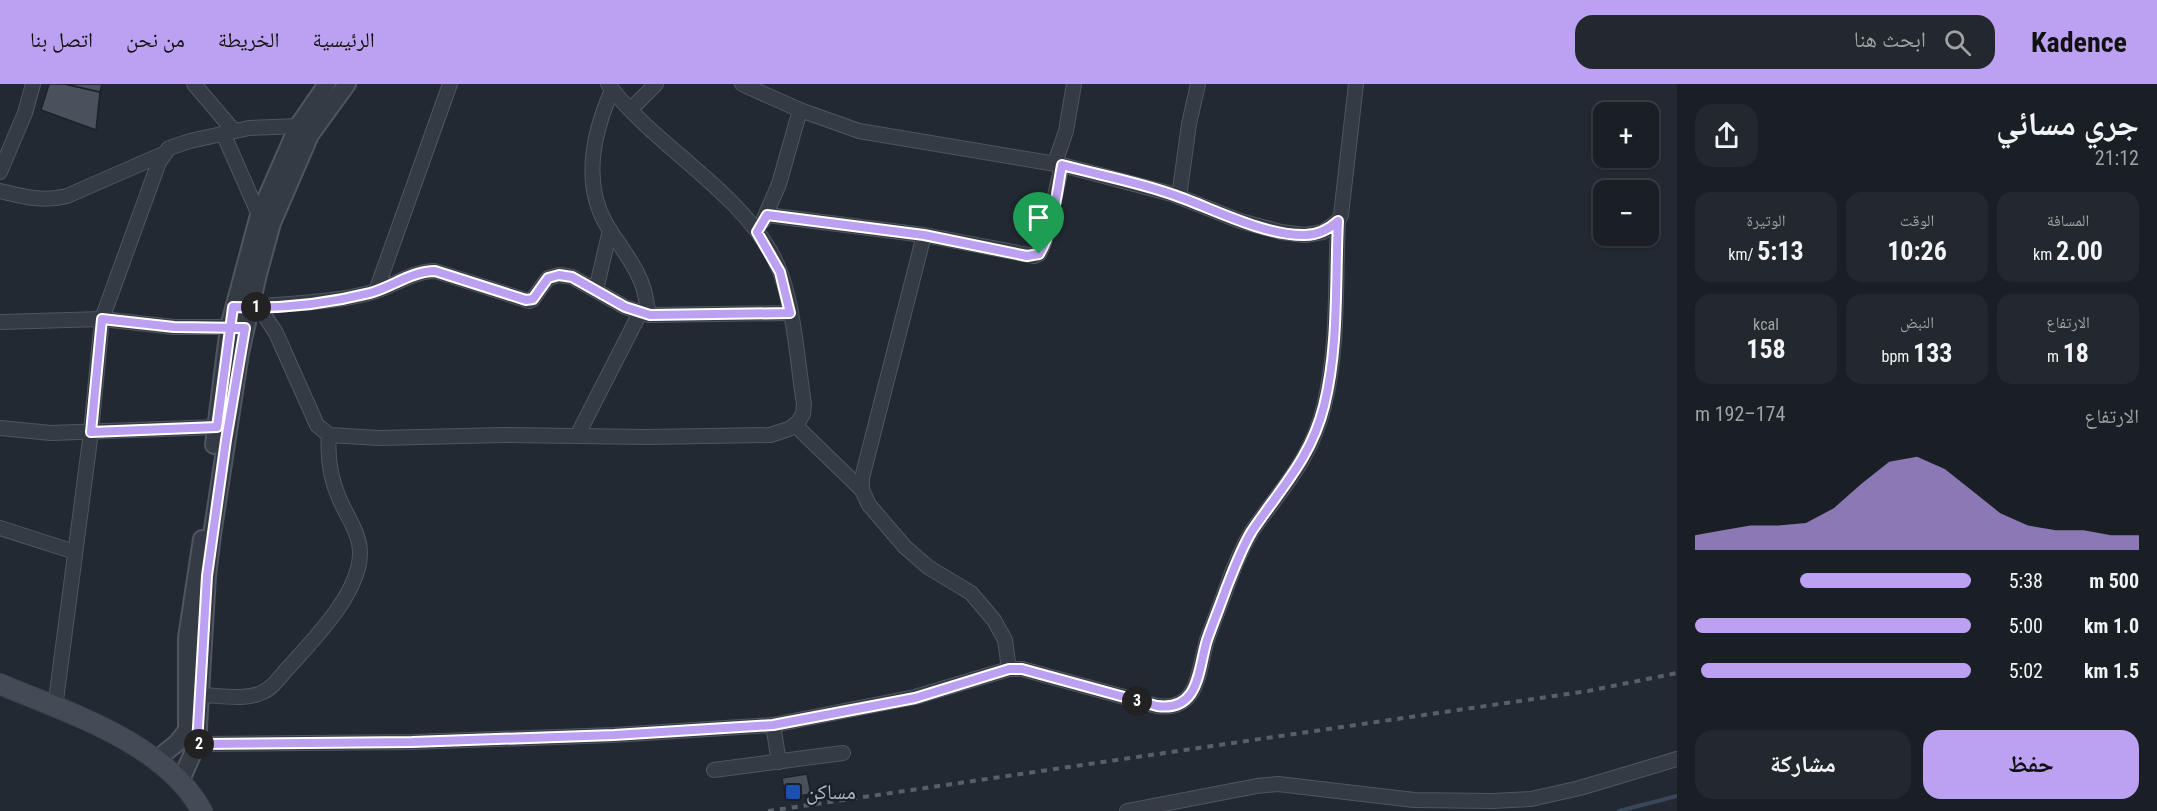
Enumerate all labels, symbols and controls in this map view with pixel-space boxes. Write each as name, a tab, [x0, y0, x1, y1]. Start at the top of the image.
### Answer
search box	[1575, 15, 1995, 69]
icon: search	[1941, 26, 1974, 59]
text: Kadence	[2031, 26, 2127, 59]
text: ابحث هنا	[1854, 27, 1926, 52]
text: اتصل بنا	[30, 28, 93, 52]
text: من نحن	[126, 28, 185, 52]
text: الخريطة	[218, 28, 280, 52]
text: الرئيسية	[313, 28, 375, 52]
map controls	[1593, 102, 1659, 246]
button: +	[1593, 102, 1659, 168]
button: share	[1695, 104, 1758, 167]
text: جري مسائي	[1996, 104, 2139, 143]
text: 21:12	[2095, 146, 2139, 170]
button: −	[1593, 180, 1659, 246]
pin	[1013, 192, 1064, 254]
icon: arrive	[1022, 201, 1055, 234]
text: الوتيرة	[1747, 211, 1785, 230]
text: الوقت	[1900, 211, 1934, 230]
text: المسافة	[2047, 211, 2089, 230]
text: 5:13	[1757, 236, 1804, 266]
text: 10:26	[1887, 236, 1947, 266]
text: 2.00	[2056, 236, 2103, 266]
text: /km	[1728, 245, 1757, 264]
text: km	[2033, 245, 2056, 264]
pin: 1	[241, 292, 271, 322]
text: 1	[252, 297, 260, 316]
text: النبض	[1900, 313, 1934, 332]
text: الارتفاع	[2046, 313, 2090, 332]
text: kcal	[1753, 315, 1779, 334]
text: 158	[1746, 334, 1786, 364]
text: 133	[1913, 338, 1952, 368]
text: 18	[2063, 338, 2089, 368]
text: bpm	[1882, 347, 1913, 366]
text: m	[2047, 347, 2063, 366]
text: 174–192 m	[1695, 402, 1785, 426]
text: الارتفاع	[2084, 404, 2139, 428]
text: 5:38	[2009, 569, 2043, 593]
text: 500 m	[2089, 569, 2139, 593]
text: 5:00	[2009, 614, 2043, 638]
text: 1.0 km	[2084, 614, 2139, 638]
text: 5:02	[2009, 659, 2043, 683]
text: 1.5 km	[2084, 659, 2139, 683]
pin: 3	[1122, 686, 1152, 716]
text: 3	[1133, 691, 1141, 710]
pin: 2	[184, 729, 214, 759]
button: مشاركة	[1695, 730, 1911, 799]
button: حفظ	[1923, 730, 2139, 799]
text: 2	[195, 734, 203, 753]
place label: مساكن	[806, 780, 856, 805]
marker: مساكن	[784, 783, 802, 801]

